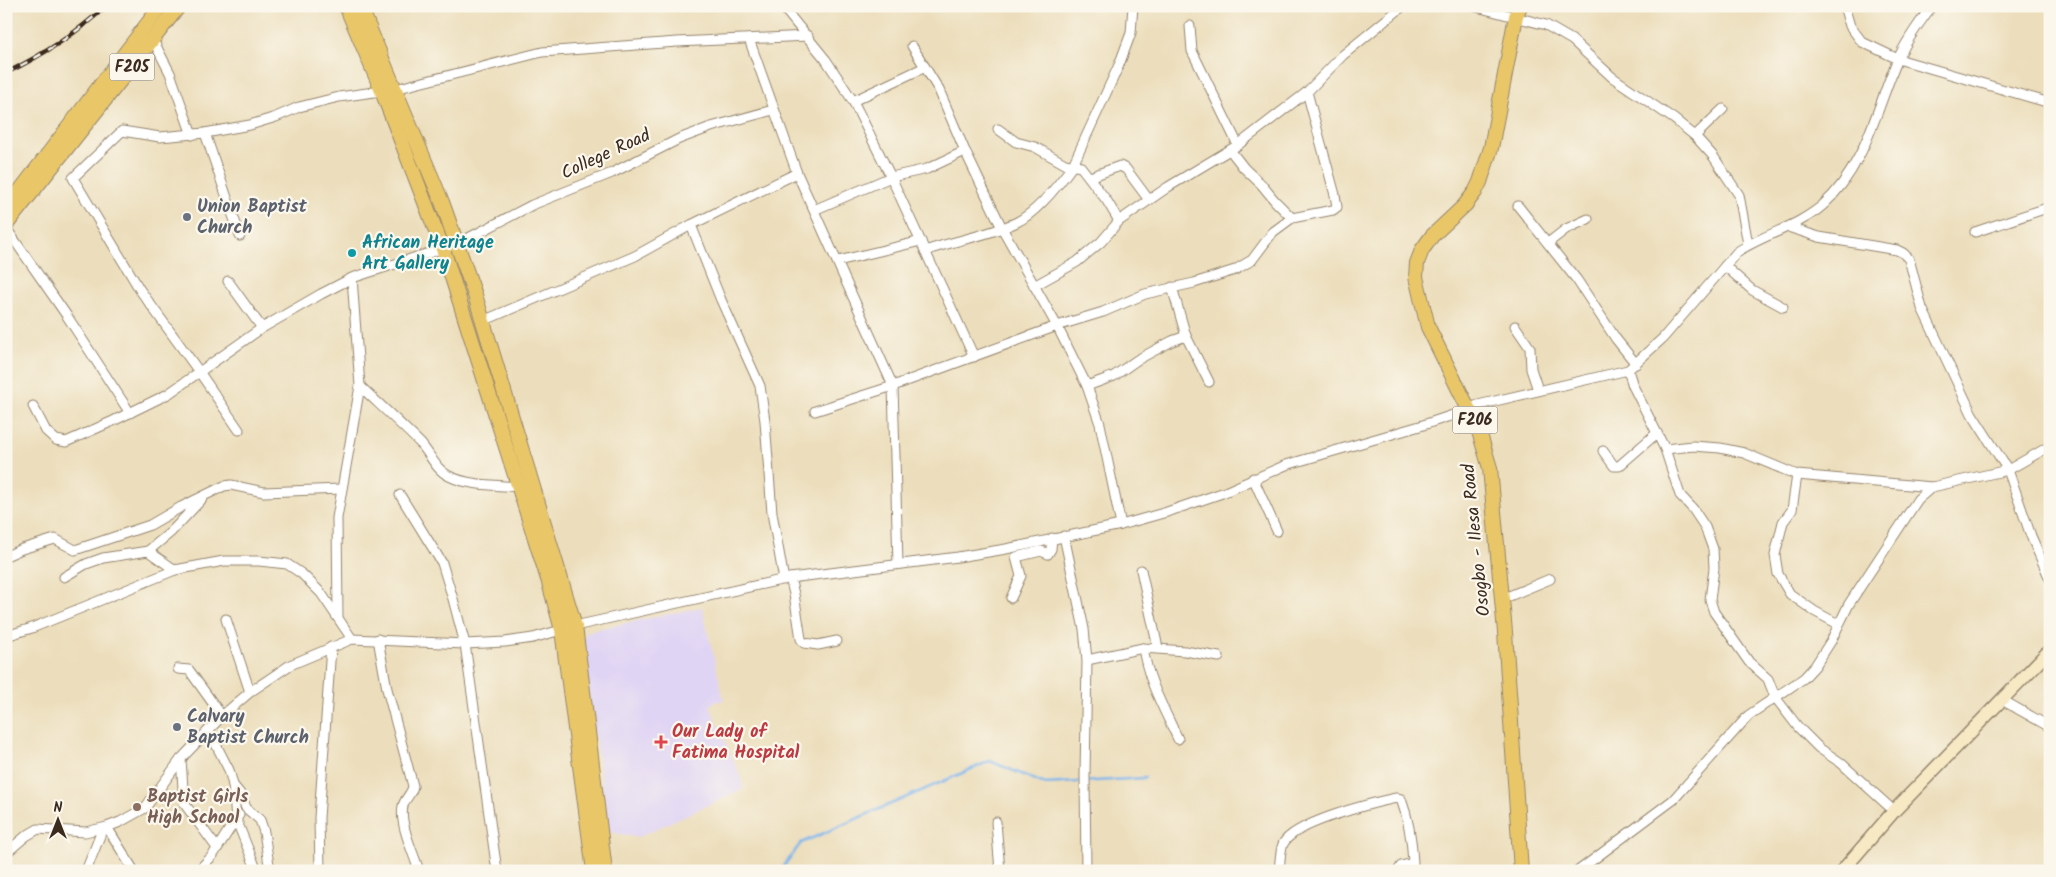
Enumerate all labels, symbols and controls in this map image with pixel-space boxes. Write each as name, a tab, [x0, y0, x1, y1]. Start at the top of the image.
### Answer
road number: F205	[110, 54, 154, 80]
street label: College Road	[556, 121, 656, 188]
place label: Union Baptist Church	[197, 193, 308, 243]
marker: Union Baptist Church	[181, 211, 193, 223]
place label: African Heritage Art Gallery	[362, 229, 494, 279]
marker: African Heritage Art Gallery	[346, 247, 358, 259]
road number: F206	[1452, 406, 1498, 434]
street label: Osogbo - Ilesa Road	[1454, 461, 1499, 618]
place label: Calvary Baptist Church	[187, 703, 309, 753]
place label: Our Lady of Fatima Hospital	[672, 718, 800, 768]
marker: Calvary Baptist Church	[171, 721, 183, 733]
marker: Our Lady of Fatima Hospital	[654, 735, 668, 749]
place label: Baptist Girls High School	[147, 783, 249, 833]
north arrow	[32, 794, 82, 844]
text: N	[54, 797, 63, 819]
marker: Baptist Girls High School	[131, 801, 143, 813]

